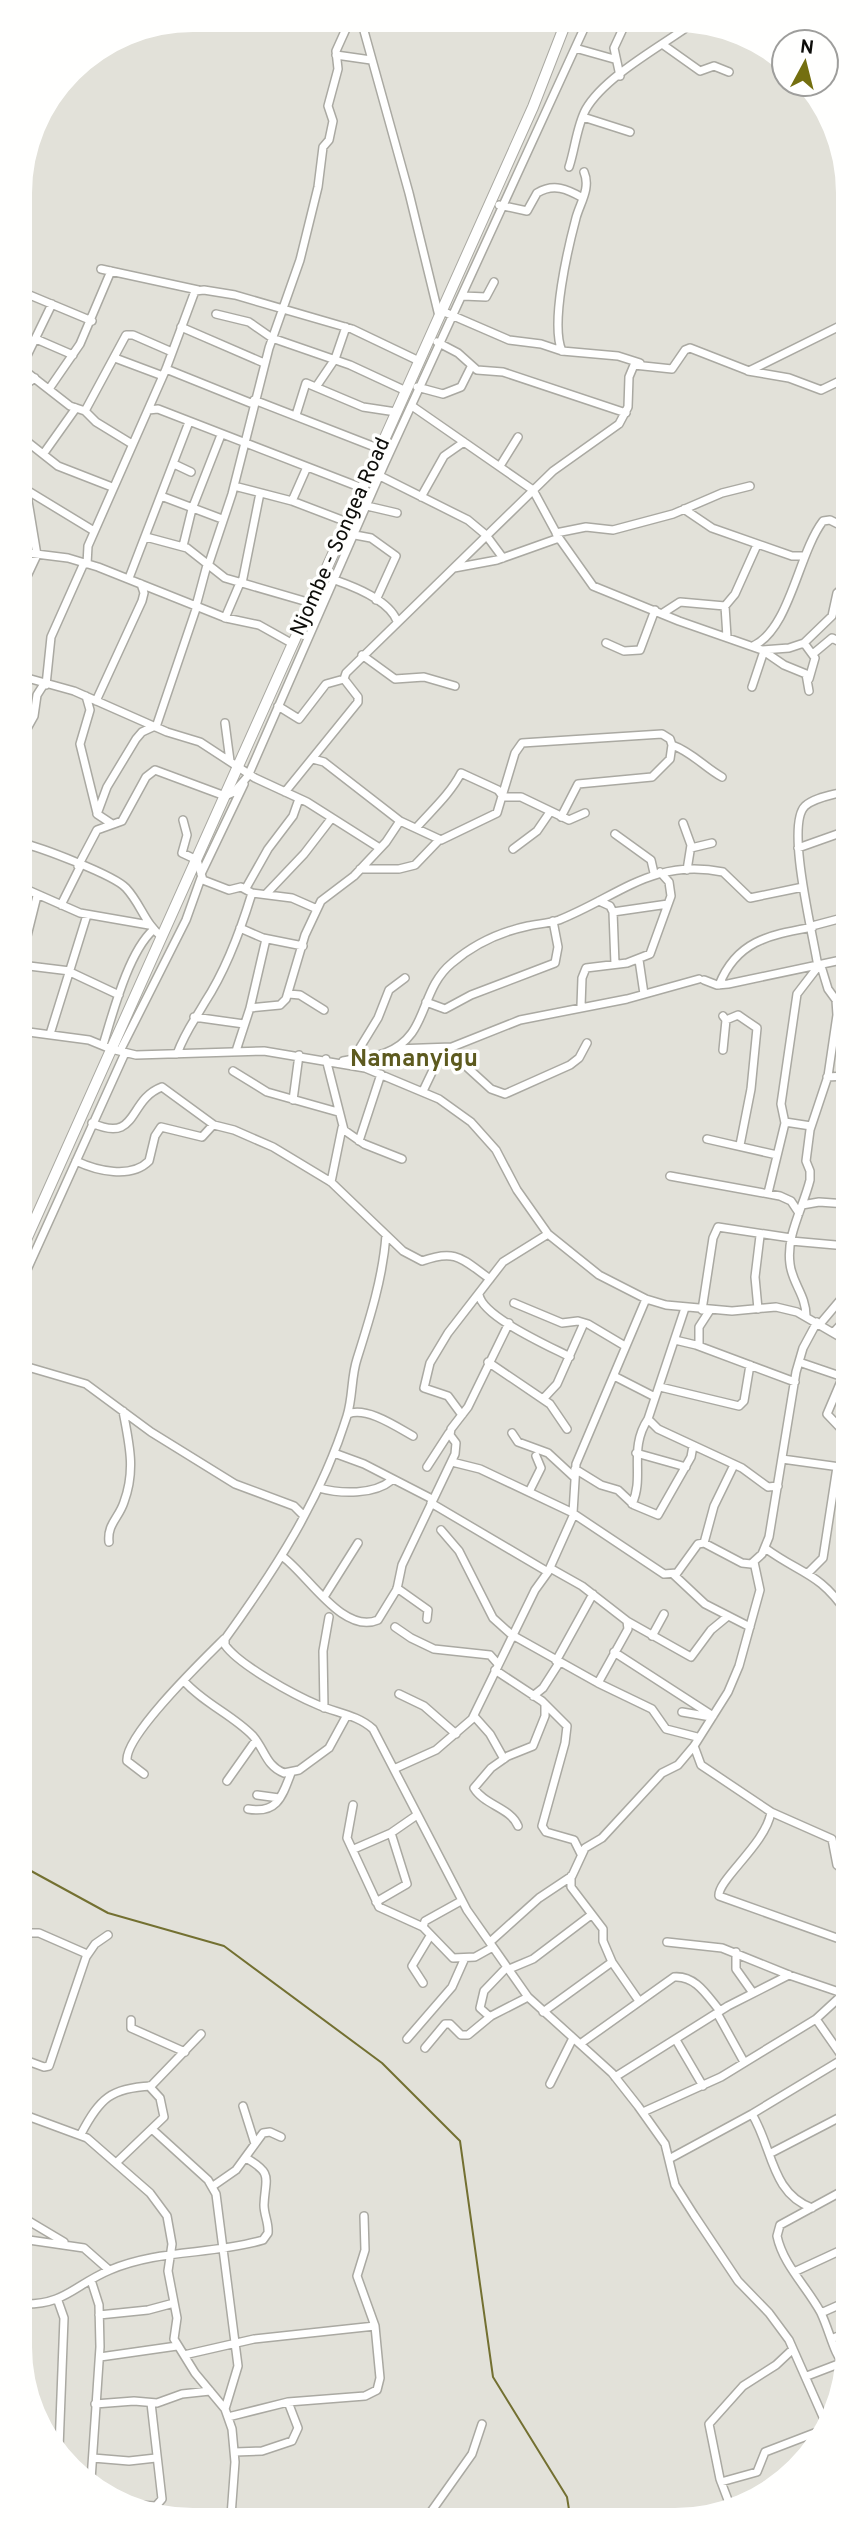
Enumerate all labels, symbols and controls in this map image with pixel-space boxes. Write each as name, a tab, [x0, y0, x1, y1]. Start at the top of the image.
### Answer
north arrow	[770, 28, 840, 98]
text: N	[799, 35, 815, 61]
street label: Njombe - Songea Road	[285, 433, 397, 641]
district label: Namanyigu	[350, 1045, 478, 1075]

